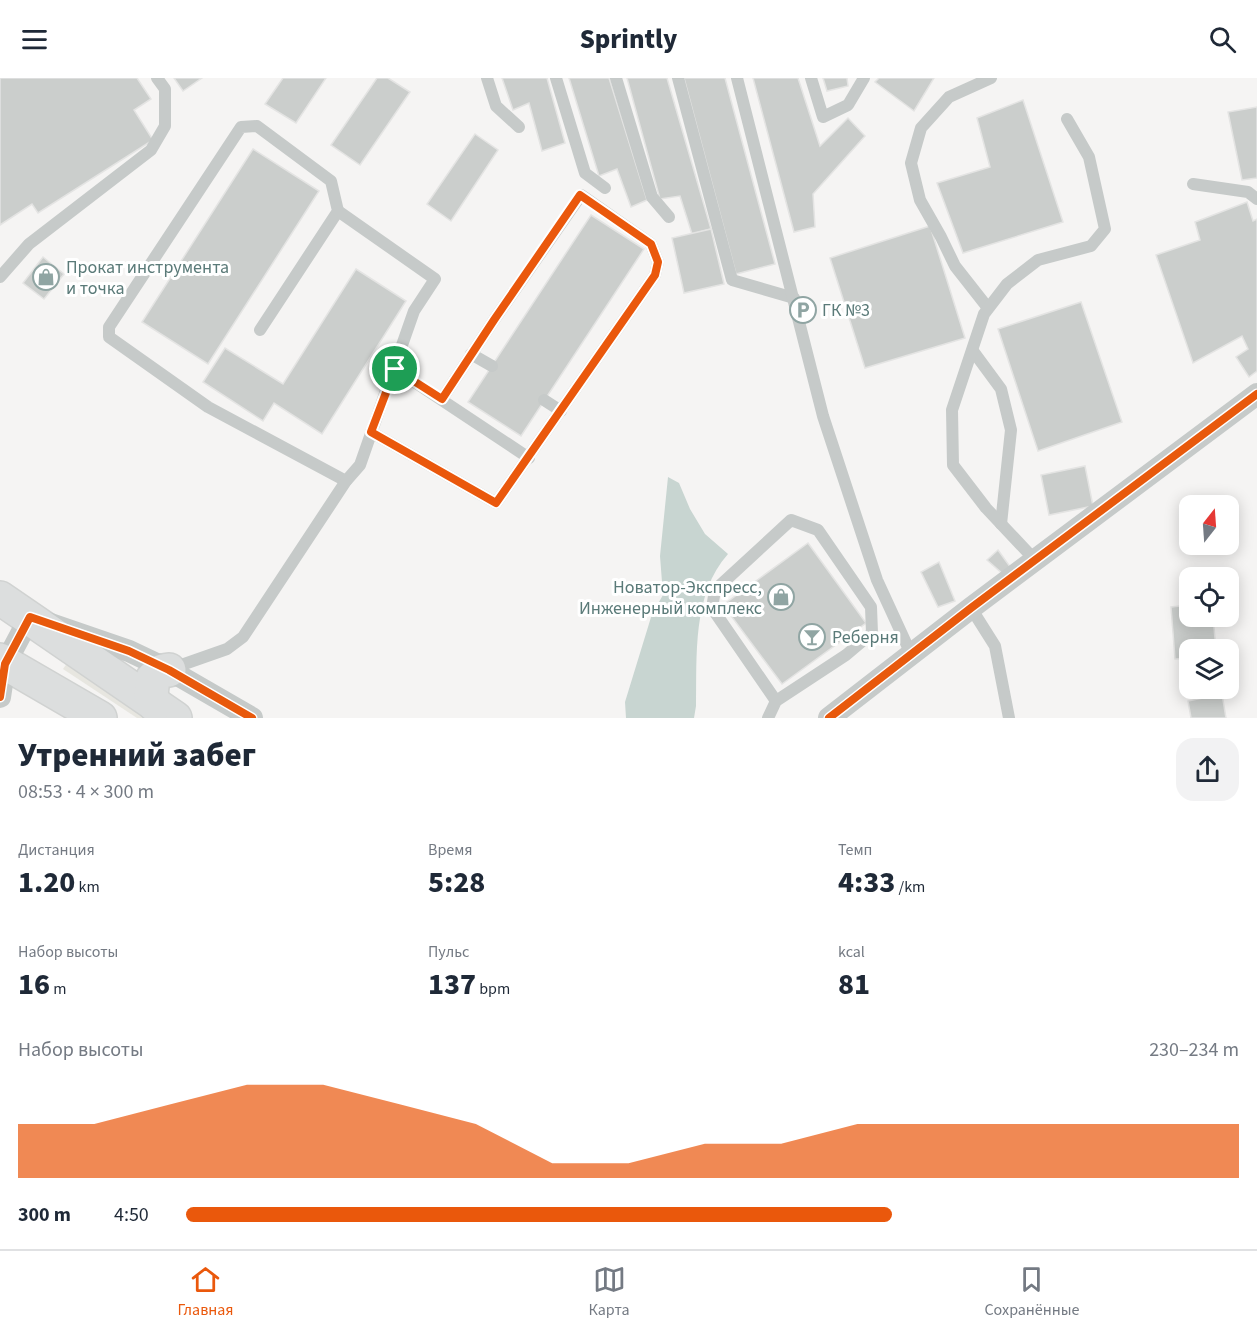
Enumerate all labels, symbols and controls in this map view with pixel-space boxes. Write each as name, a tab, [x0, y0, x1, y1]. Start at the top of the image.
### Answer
text: Sprintly	[580, 20, 677, 59]
icon: menu	[18, 23, 51, 56]
icon: search	[1206, 23, 1239, 56]
place label: Прокат инструмента и точка	[66, 255, 229, 301]
shop icon: Прокат инструмента и точка	[31, 262, 61, 292]
parking icon: ГК №3	[788, 295, 818, 325]
place label: ГК №3	[822, 298, 870, 323]
pin	[369, 343, 420, 394]
icon: arrive	[378, 352, 411, 385]
north arrow	[1179, 495, 1239, 555]
map controls	[1179, 495, 1239, 699]
button: locate	[1179, 567, 1239, 627]
place label: Новатор-Экспресс, Инженерный комплекс	[579, 575, 762, 621]
shop icon: Новатор-Экспресс, Инженерный комплекс	[766, 582, 796, 612]
bar icon: Реберня	[797, 622, 827, 652]
place label: Реберня	[832, 625, 899, 650]
button: layers	[1179, 639, 1239, 699]
text: Утренний забег	[18, 732, 256, 779]
button: share	[1176, 738, 1239, 801]
text: 08:53 · 4 × 300 m	[18, 778, 154, 806]
text: Дистанция	[18, 839, 95, 861]
text: Время	[428, 839, 473, 861]
text: Темп	[838, 839, 872, 861]
text: 1.20	[18, 861, 75, 904]
text: 5:28	[428, 861, 485, 904]
text: 4:33	[838, 861, 895, 904]
text: km	[75, 876, 100, 898]
text: /km	[895, 876, 925, 898]
text: Набор высоты	[18, 941, 118, 963]
text: Пульс	[428, 941, 469, 963]
text: kcal	[838, 941, 865, 963]
text: 16	[18, 963, 50, 1006]
text: 137	[428, 963, 476, 1006]
text: 81	[838, 963, 870, 1006]
text: m	[50, 978, 67, 1000]
text: bpm	[476, 978, 510, 1000]
text: Набор высоты	[18, 1036, 143, 1064]
text: 230–234 m	[1149, 1036, 1239, 1064]
text: 300 m	[18, 1201, 71, 1229]
text: 4:50	[114, 1201, 149, 1229]
tab: Главная	[177, 1263, 234, 1321]
tab: Карта	[589, 1263, 630, 1321]
tab: Сохранённые	[984, 1263, 1080, 1321]

